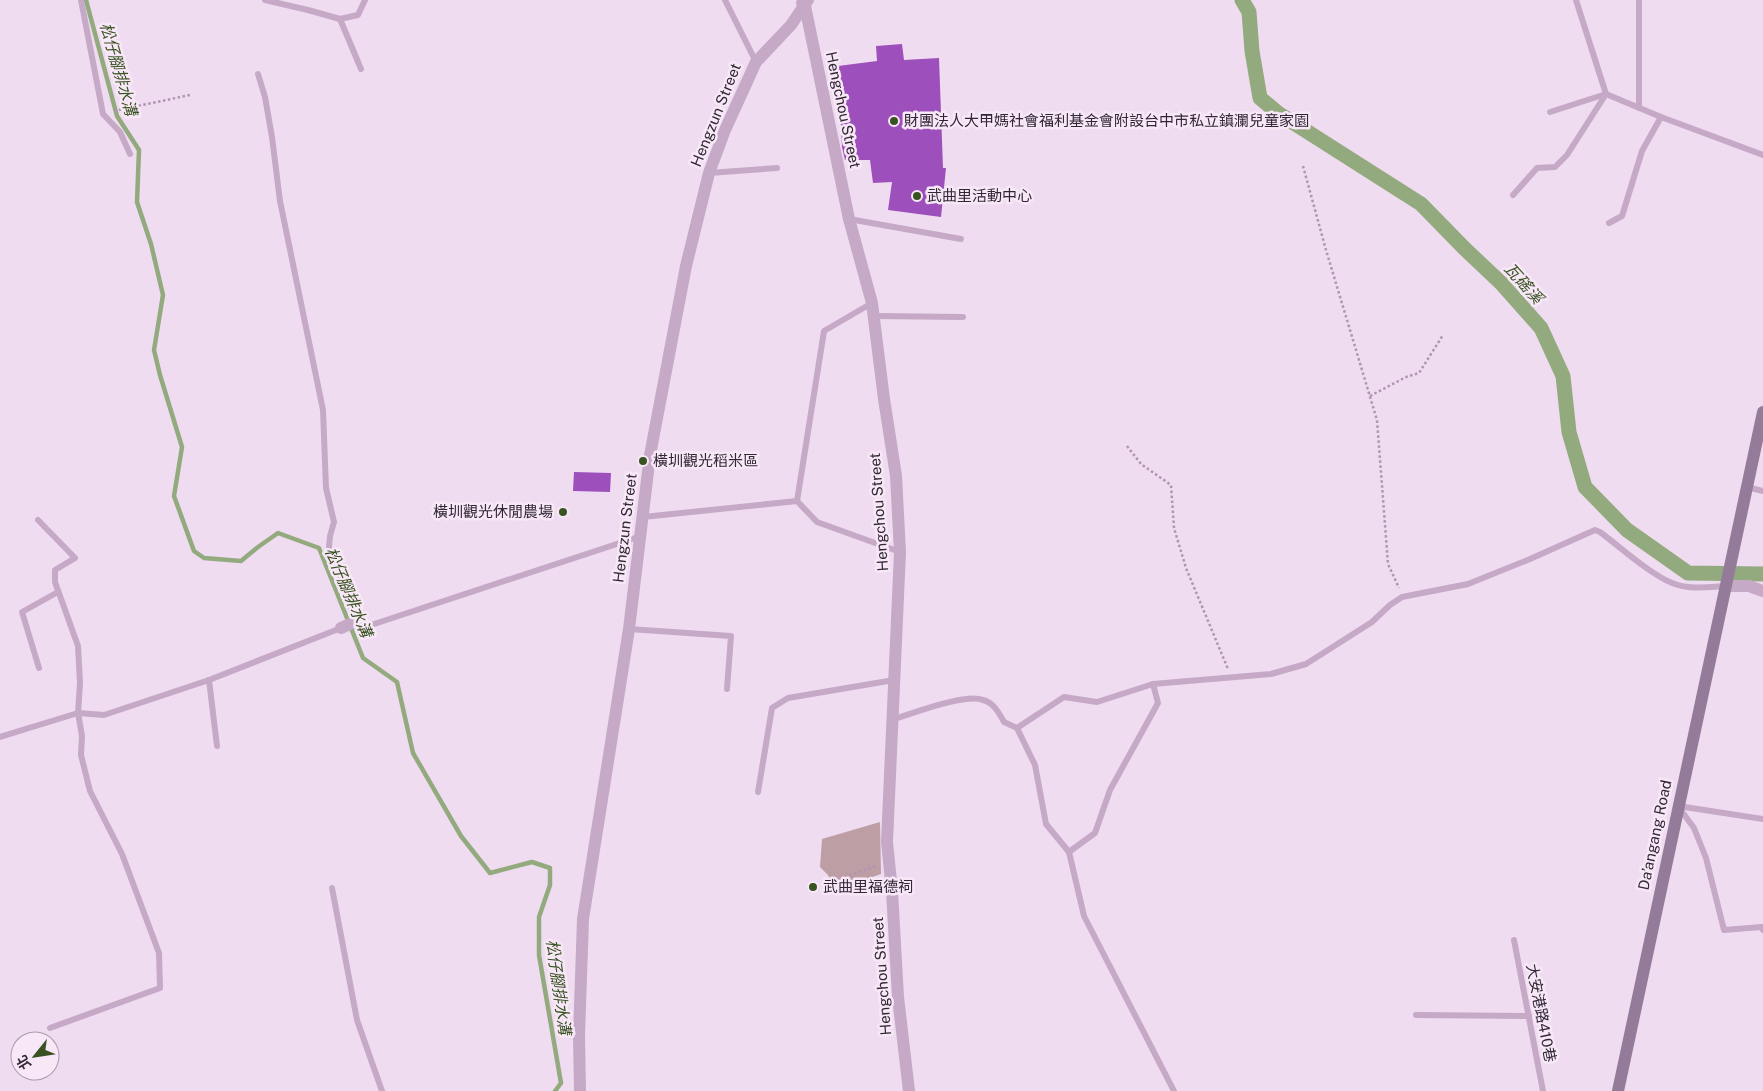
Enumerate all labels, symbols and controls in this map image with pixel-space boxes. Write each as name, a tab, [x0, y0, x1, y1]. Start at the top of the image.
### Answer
water label: 松仔腳排水溝	[96, 20, 141, 120]
street label: Hengchou Street	[823, 50, 864, 170]
street label: Hengzun Street	[687, 60, 744, 169]
place label: 財團法人大甲媽社會福利基金會附設台中市私立鎮瀾兒童家園	[904, 112, 1309, 129]
marker: 財團法人大甲媽社會福利基金會附設台中市私立鎮瀾兒童家園	[888, 115, 900, 127]
place label: 武曲里活動中心	[927, 187, 1032, 204]
marker: 武曲里活動中心	[911, 190, 923, 202]
water label: 瓦磘溪	[1501, 259, 1548, 309]
place label: 橫圳觀光稻米區	[653, 452, 758, 469]
street label: Hengchou Street	[866, 452, 891, 572]
marker: 橫圳觀光稻米區	[637, 455, 649, 467]
street label: Hengzun Street	[609, 472, 640, 584]
place label: 橫圳觀光休閒農場	[433, 503, 553, 520]
marker: 橫圳觀光休閒農場	[557, 506, 569, 518]
water label: 松仔腳排水溝	[321, 544, 377, 642]
street label: Da’angang Road	[1635, 778, 1674, 892]
place label: 武曲里福德祠	[823, 878, 913, 895]
marker: 武曲里福德祠	[807, 881, 819, 893]
street label: Hengchou Street	[869, 916, 894, 1036]
water label: 松仔腳排水溝	[542, 938, 575, 1038]
street label: 大安港路410巷	[1524, 962, 1559, 1063]
north arrow	[10, 1031, 60, 1081]
text: 北	[13, 1052, 34, 1073]

